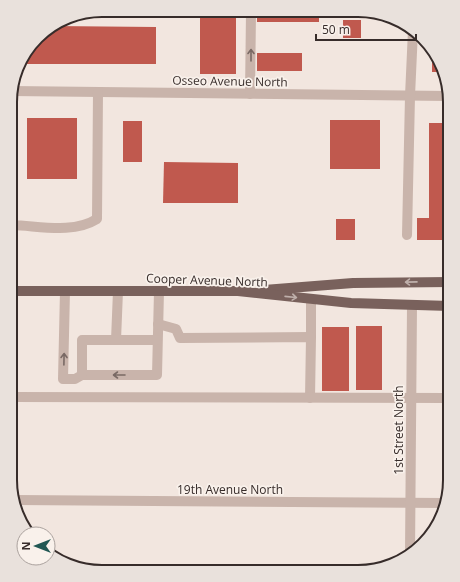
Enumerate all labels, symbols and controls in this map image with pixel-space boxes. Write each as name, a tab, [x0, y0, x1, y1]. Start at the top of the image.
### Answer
scale bar	[316, 16, 416, 42]
text: 50 m	[322, 21, 350, 38]
one-way arrow	[247, 49, 255, 62]
street label: Osseo Avenue North	[172, 71, 288, 91]
street label: Cooper Avenue North	[146, 269, 268, 291]
one-way arrow	[405, 278, 418, 286]
one-way arrow	[284, 293, 297, 301]
one-way arrow	[60, 353, 68, 366]
one-way arrow	[113, 371, 126, 379]
street label: 1st Street North	[390, 385, 407, 475]
street label: 19th Avenue North	[177, 481, 283, 498]
north arrow	[16, 526, 56, 566]
text: N	[18, 542, 33, 550]

